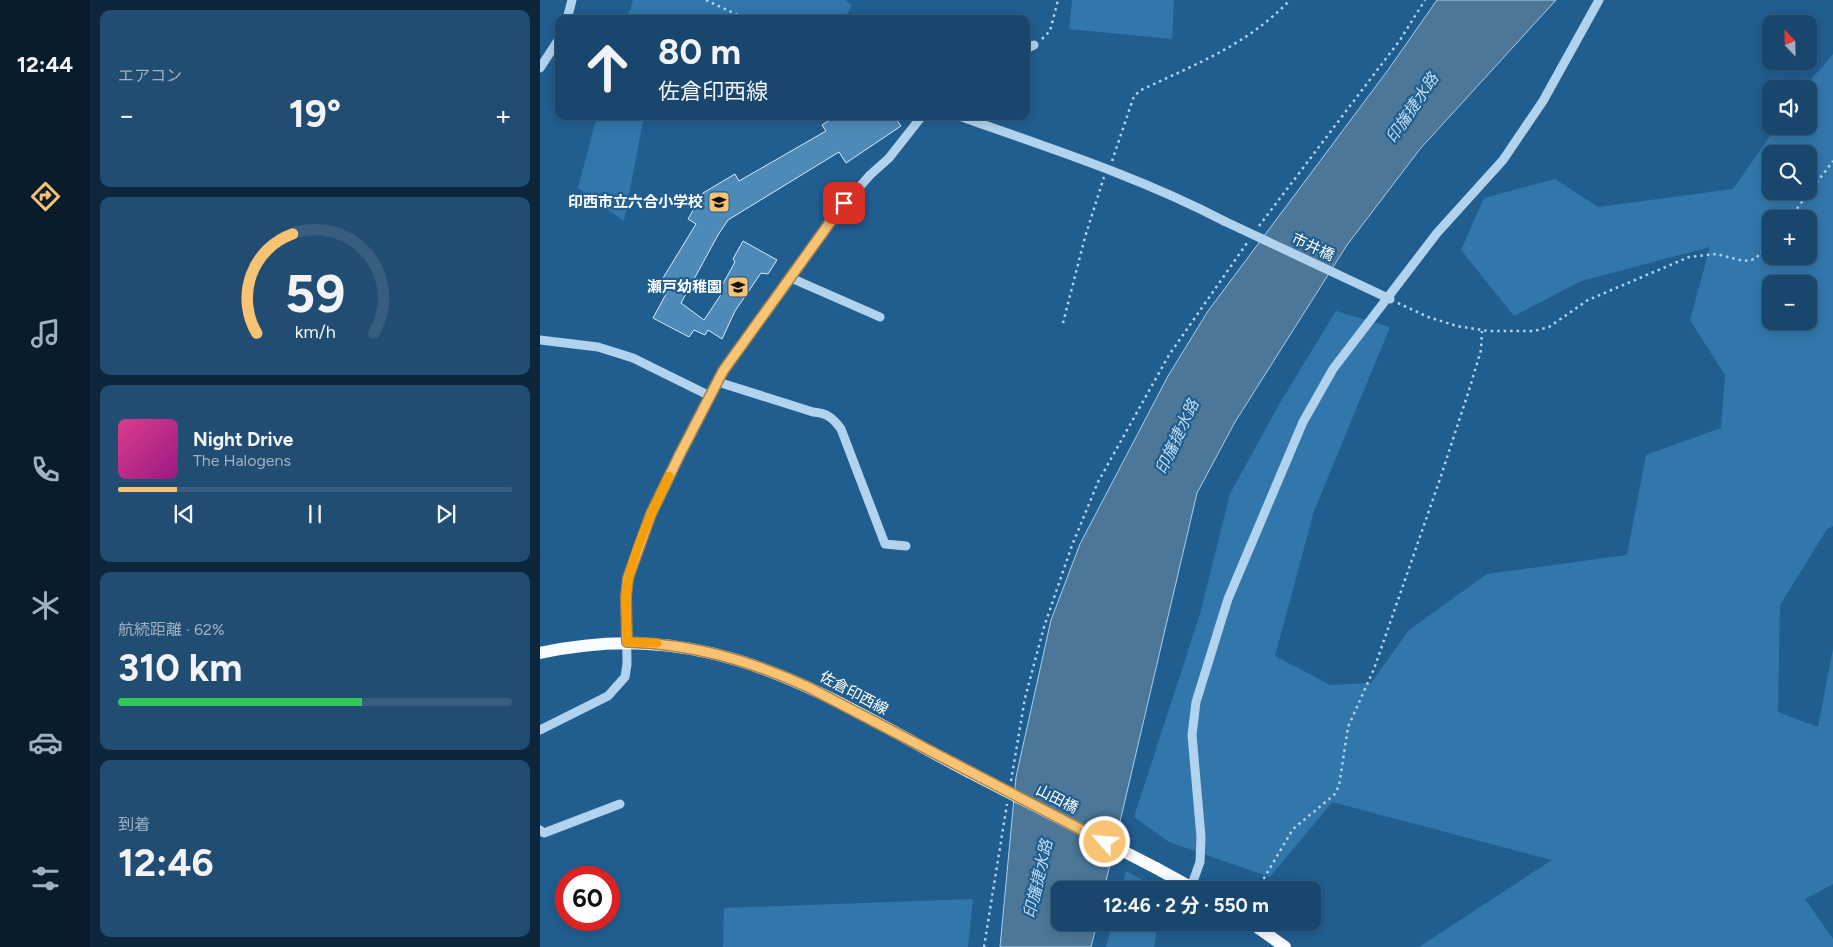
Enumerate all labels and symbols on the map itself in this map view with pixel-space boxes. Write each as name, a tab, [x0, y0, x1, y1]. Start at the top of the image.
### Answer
north arrow	[1762, 15, 1818, 70]
water label: 印旛捷水路	[1382, 68, 1443, 146]
pin	[823, 182, 865, 224]
school or university icon: 印西市立六合小学校	[707, 190, 731, 214]
place label: 印西市立六合小学校	[568, 193, 703, 211]
street label: 市井橋	[1289, 229, 1337, 265]
school or university icon: 瀬戸幼稚園	[726, 275, 750, 299]
place label: 瀬戸幼稚園	[647, 278, 722, 296]
water label: 印旛捷水路	[1151, 395, 1203, 477]
street label: 佐倉印西線	[817, 667, 891, 719]
street label: 山田橋	[1033, 781, 1081, 817]
position arrow	[1078, 815, 1130, 867]
water label: 印旛捷水路	[1020, 836, 1057, 920]
speed limit sign: 60	[555, 866, 620, 931]

